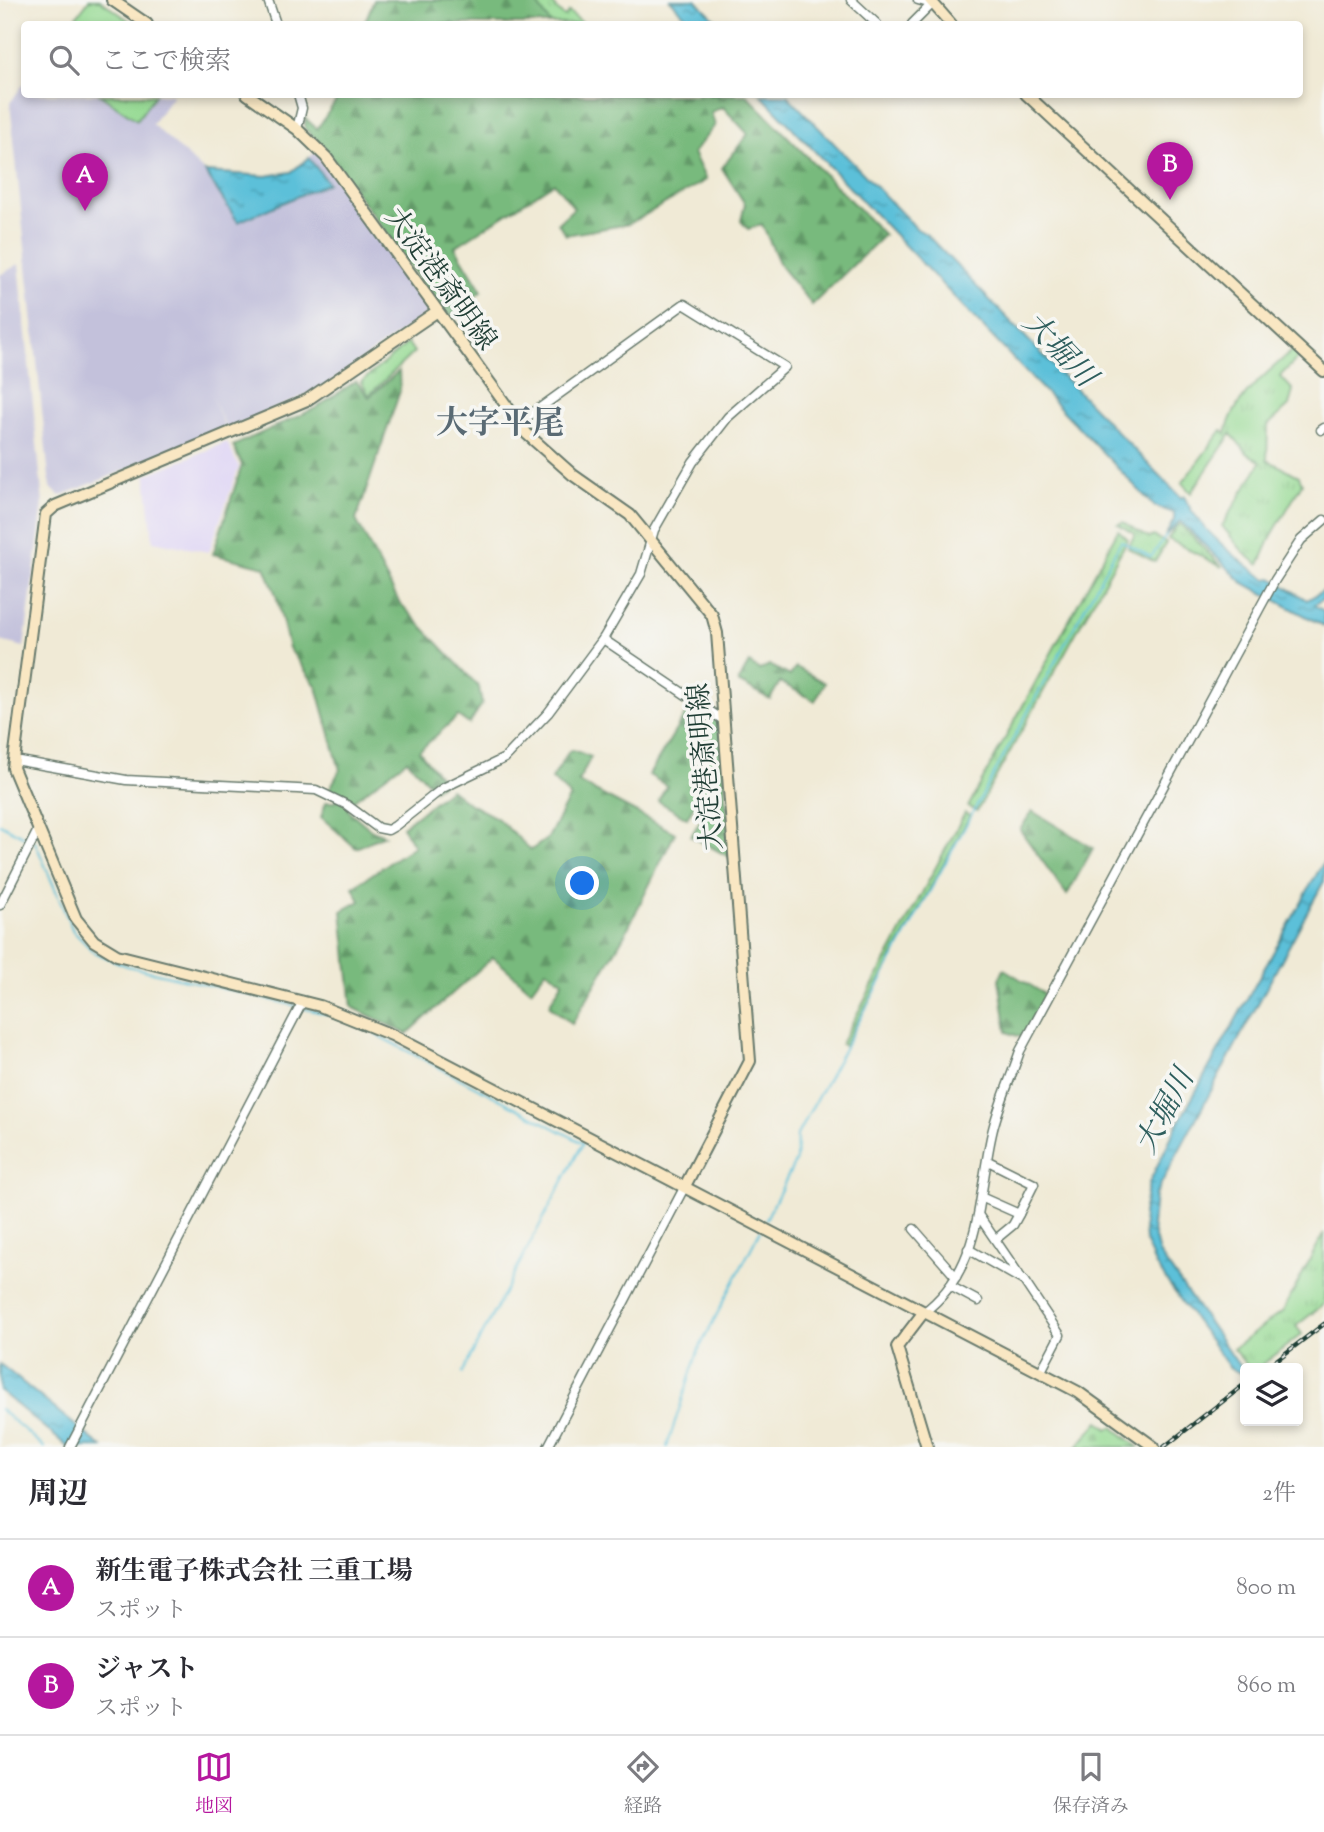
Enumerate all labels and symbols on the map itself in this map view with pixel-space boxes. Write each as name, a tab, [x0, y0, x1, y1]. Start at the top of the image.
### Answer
pin: B	[1147, 142, 1193, 200]
pin: A	[62, 153, 108, 211]
street label: 大淀港斎明線	[374, 200, 505, 359]
water label: 大堀川	[1011, 303, 1107, 400]
district label: 大字平尾	[436, 402, 564, 448]
street label: 大淀港斎明線	[680, 681, 734, 852]
your location	[565, 866, 599, 900]
water label: 大堀川	[1126, 1060, 1208, 1162]

